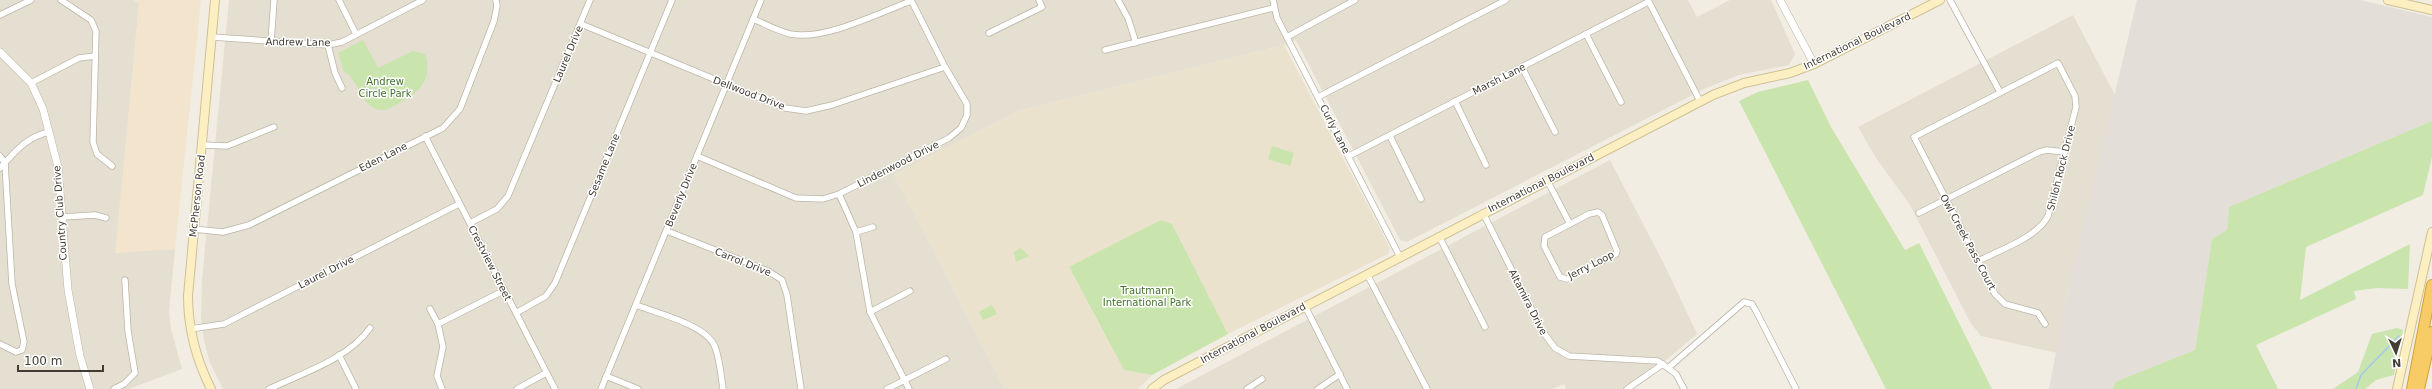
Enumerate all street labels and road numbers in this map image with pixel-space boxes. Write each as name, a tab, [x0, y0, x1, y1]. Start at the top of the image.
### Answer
street label: International Boulevard	[1802, 10, 1912, 72]
street label: Laurel Drive	[551, 24, 585, 84]
street label: Andrew Lane	[265, 36, 331, 48]
street label: Marsh Lane	[1471, 61, 1527, 97]
street label: Dellwood Drive	[712, 74, 786, 112]
street label: Curly Lane	[1318, 103, 1352, 155]
street label: Shiloh Rock Drive	[2045, 124, 2077, 212]
street label: Sesame Lane	[586, 132, 622, 198]
street label: Lindenwood Drive	[855, 139, 941, 189]
street label: Eden Lane	[357, 140, 409, 174]
street label: International Boulevard	[1486, 151, 1596, 215]
street label: McPherson Road	[187, 154, 207, 238]
street label: Beverly Drive	[663, 162, 699, 228]
street label: Country Club Drive	[51, 165, 69, 261]
street label: Owl Creek Pass Court	[1938, 192, 1998, 292]
street label: Crestview Street	[466, 224, 514, 302]
street label: Carrol Drive	[713, 246, 773, 278]
street label: Jerry Loop	[1565, 249, 1616, 282]
street label: Laurel Drive	[296, 253, 356, 291]
street label: Altamira Drive	[1507, 267, 1549, 337]
street label: International Boulevard	[1199, 301, 1307, 365]

